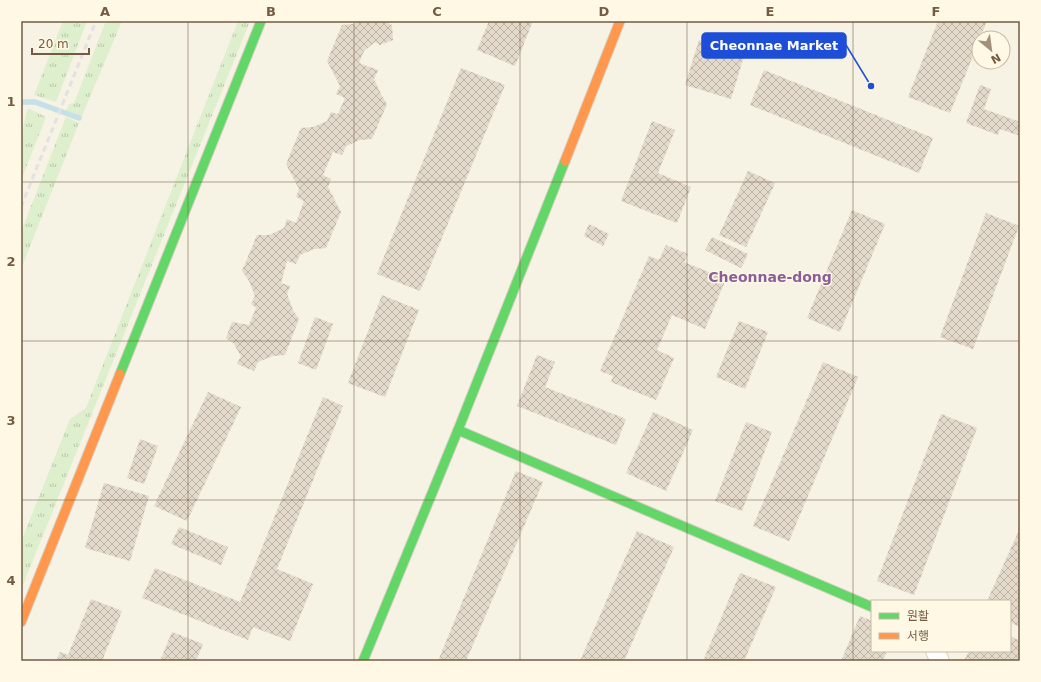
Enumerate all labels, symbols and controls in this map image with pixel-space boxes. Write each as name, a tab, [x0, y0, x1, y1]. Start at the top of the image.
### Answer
text: A	[100, 4, 110, 19]
text: B	[266, 4, 276, 19]
text: C	[432, 4, 442, 19]
text: D	[599, 4, 610, 19]
text: E	[766, 4, 774, 19]
text: F	[932, 4, 940, 19]
scale bar	[32, 30, 89, 56]
north arrow	[971, 30, 1011, 70]
callout: Cheonnae Market	[702, 33, 846, 58]
text: 20 m	[38, 37, 69, 51]
text: Cheonnae Market	[710, 38, 838, 53]
text: N	[988, 50, 1003, 66]
text: 1	[6, 94, 16, 109]
text: 2	[6, 254, 16, 269]
district label: Cheonnae-dong	[708, 269, 832, 285]
text: 3	[6, 413, 16, 428]
text: 4	[6, 573, 16, 588]
legend	[871, 600, 1011, 652]
text: 원활	[907, 609, 929, 623]
text: 서행	[907, 629, 929, 643]

